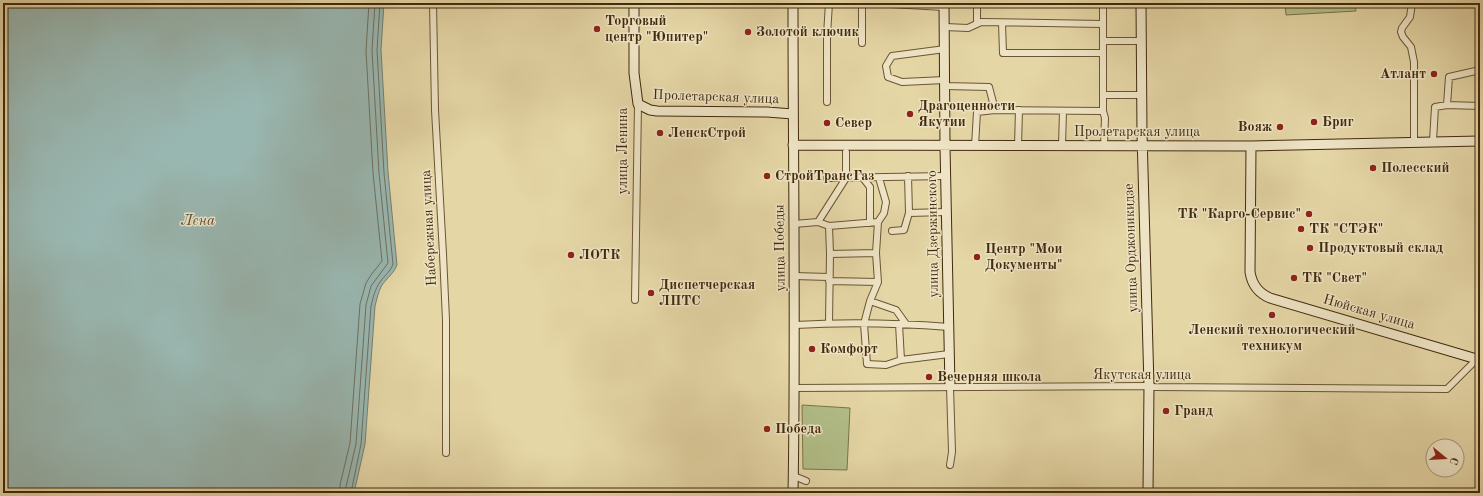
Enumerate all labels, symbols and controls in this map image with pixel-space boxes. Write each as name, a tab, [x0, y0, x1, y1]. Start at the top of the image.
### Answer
place label: Торговый центр "Юпитер"	[605, 14, 708, 44]
marker: Торговый центр "Юпитер"	[592, 24, 602, 34]
place label: Золотой ключик	[756, 25, 860, 39]
marker: Золотой ключик	[743, 27, 753, 37]
place label: Атлант	[1380, 67, 1426, 81]
marker: Атлант	[1429, 69, 1439, 79]
street label: Пролетарская улица	[653, 88, 780, 106]
place label: Драгоценности Якутии	[918, 99, 1015, 129]
street label: улица Ленина	[616, 107, 630, 194]
marker: Драгоценности Якутии	[905, 109, 915, 119]
place label: Бриг	[1322, 115, 1354, 129]
place label: Север	[835, 116, 872, 130]
marker: Бриг	[1309, 117, 1319, 127]
marker: Север	[822, 118, 832, 128]
place label: Вояж	[1237, 120, 1272, 134]
marker: Вояж	[1275, 122, 1285, 132]
street label: Пролетарская улица	[1074, 125, 1200, 139]
place label: ЛенскСтрой	[668, 126, 746, 140]
marker: ЛенскСтрой	[655, 128, 665, 138]
place label: Полесский	[1381, 161, 1449, 175]
marker: Полесский	[1368, 163, 1378, 173]
street label: Набережная улица	[419, 169, 439, 287]
place label: СтройТрансГаз	[775, 169, 874, 183]
street label: улица Дзержинского	[925, 170, 941, 298]
marker: СтройТрансГаз	[762, 171, 772, 181]
street label: улица Орджоникидзе	[1122, 183, 1140, 313]
street label: улица Победы	[772, 204, 788, 292]
place label: ТК "Карго-Сервис"	[1177, 207, 1301, 221]
marker: ТК "Карго-Сервис"	[1304, 209, 1314, 219]
water label: Лена	[181, 214, 215, 229]
place label: ТК "СТЭК"	[1309, 222, 1383, 236]
marker: ТК "СТЭК"	[1296, 224, 1306, 234]
place label: Продуктовый склад	[1318, 241, 1443, 255]
place label: Центр "Мои Документы"	[985, 242, 1063, 272]
marker: Продуктовый склад	[1305, 243, 1315, 253]
place label: ЛОТК	[579, 248, 621, 262]
marker: ЛОТК	[566, 250, 576, 260]
marker: Центр "Мои Документы"	[972, 252, 982, 262]
place label: ТК "Свет"	[1302, 271, 1367, 285]
marker: ТК "Свет"	[1289, 273, 1299, 283]
place label: Диспетчерская ЛПТС	[659, 278, 755, 308]
marker: Диспетчерская ЛПТС	[646, 288, 656, 298]
street label: Нюйская улица	[1321, 292, 1417, 332]
marker: Ленский технологический техникум	[1267, 310, 1277, 320]
place label: Ленский технологический техникум	[1189, 323, 1355, 353]
place label: Комфорт	[820, 342, 878, 357]
marker: Комфорт	[807, 344, 817, 354]
street label: Якутская улица	[1093, 368, 1191, 382]
place label: Вечерняя школа	[937, 370, 1042, 384]
marker: Вечерняя школа	[924, 372, 934, 382]
place label: Гранд	[1174, 404, 1213, 418]
marker: Гранд	[1161, 406, 1171, 416]
place label: Победа	[775, 422, 822, 436]
marker: Победа	[762, 424, 772, 434]
north arrow	[1425, 438, 1465, 478]
text: С	[1447, 455, 1459, 466]

